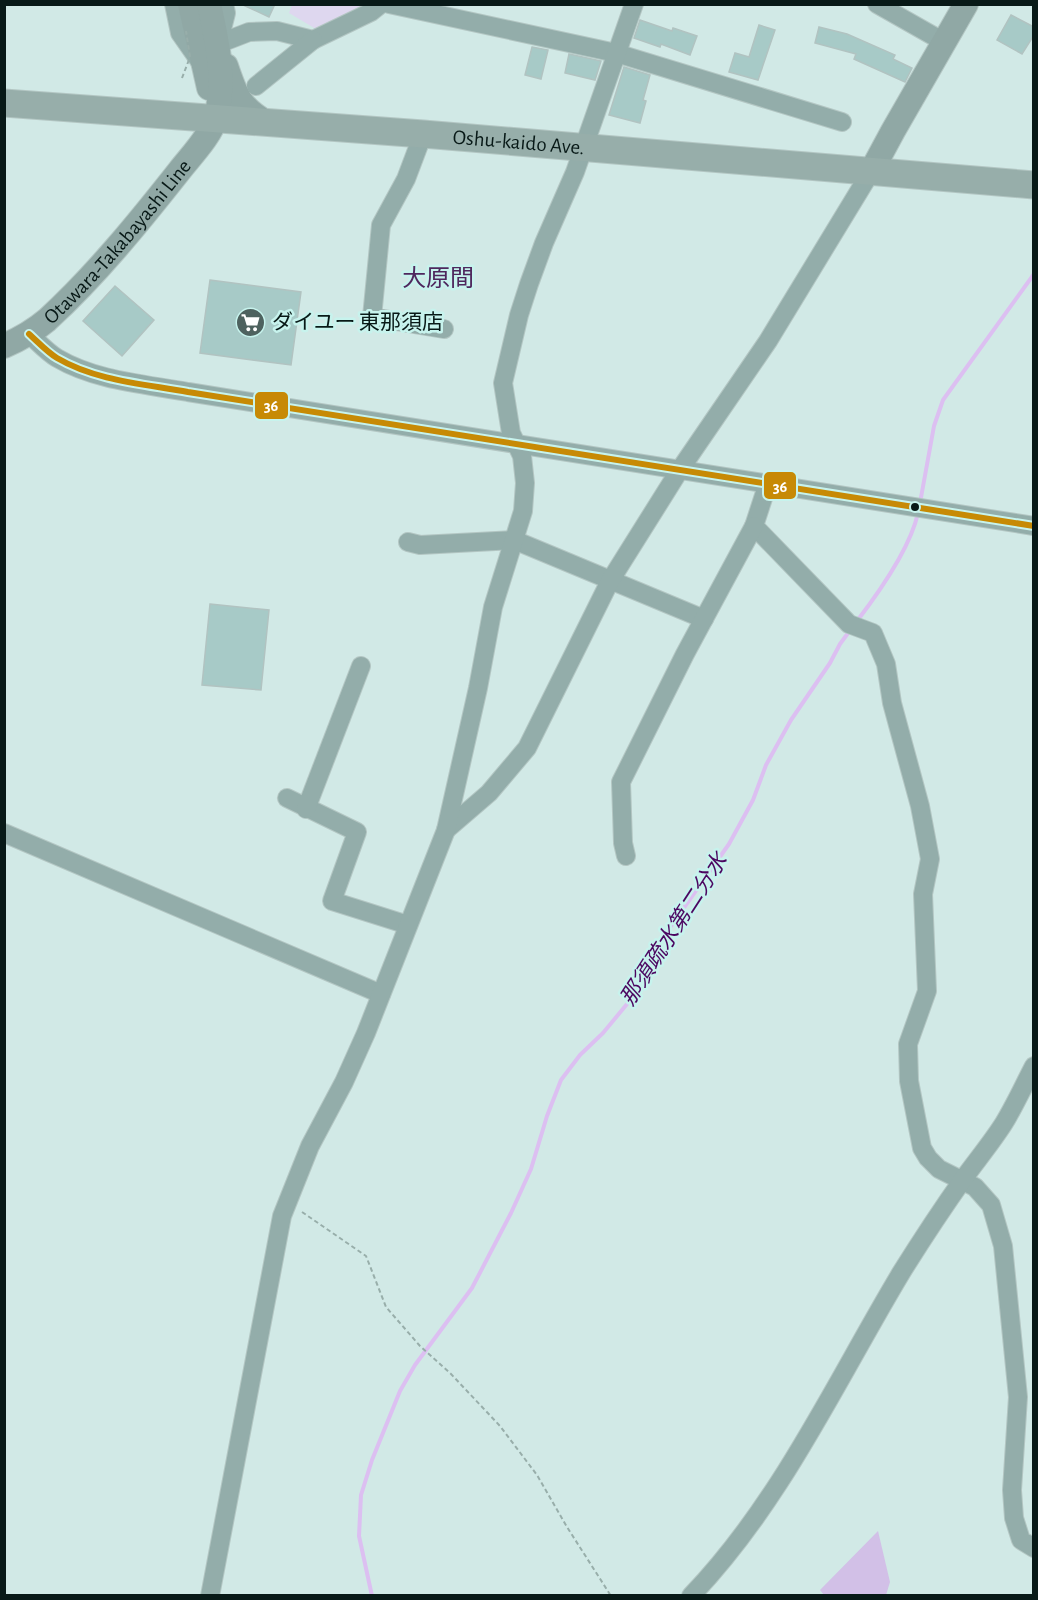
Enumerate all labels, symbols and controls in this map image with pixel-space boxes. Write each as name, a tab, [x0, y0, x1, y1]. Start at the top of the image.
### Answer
street label: Oshu-kaido Ave.	[452, 127, 585, 158]
street label: Otawara-Takabayashi Line	[40, 156, 195, 328]
district label: 大原間	[402, 266, 474, 291]
supermarket icon: ダイユー 東那須店	[235, 306, 267, 338]
place label: ダイユー 東那須店	[272, 311, 443, 333]
line badge: 36	[254, 391, 289, 420]
text: 36	[264, 398, 279, 414]
line badge: 36	[763, 471, 797, 500]
text: 36	[773, 479, 788, 495]
unlabelled marker	[909, 501, 921, 513]
water label: 那須疏水第二分水	[616, 848, 732, 1009]

